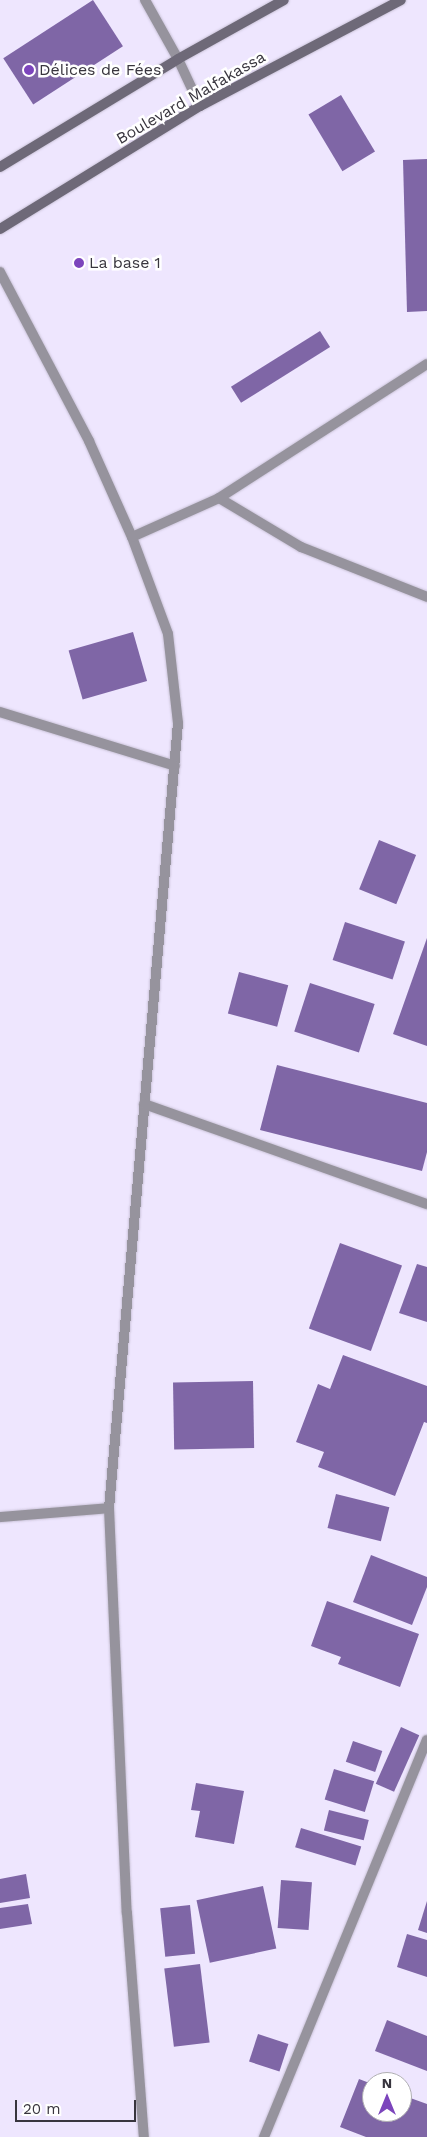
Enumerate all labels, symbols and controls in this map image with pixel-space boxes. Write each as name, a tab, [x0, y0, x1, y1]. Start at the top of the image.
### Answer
street label: Boulevard Malfakassa	[113, 47, 269, 149]
place label: Délices de Fées	[39, 60, 161, 80]
marker: Délices de Fées	[23, 64, 35, 76]
place label: La base 1	[89, 253, 162, 273]
marker: La base 1	[73, 257, 85, 269]
north arrow	[362, 2072, 412, 2122]
text: N	[382, 2075, 392, 2091]
scale bar	[18, 2090, 139, 2122]
text: 20 m	[23, 2100, 61, 2118]

